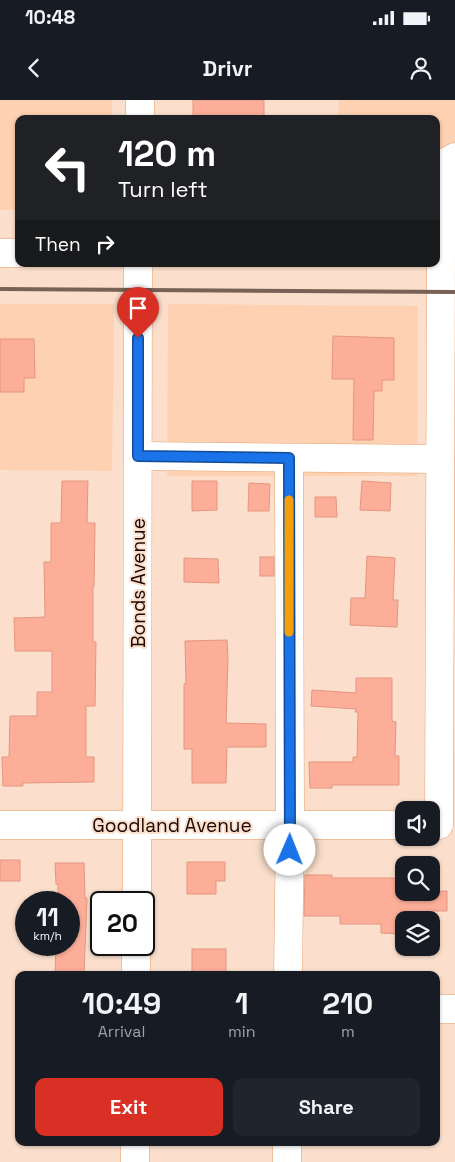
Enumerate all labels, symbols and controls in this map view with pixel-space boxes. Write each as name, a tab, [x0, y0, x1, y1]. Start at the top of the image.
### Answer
text: 10:48	[25, 5, 75, 30]
icon: back	[20, 54, 48, 82]
text: Drivr	[203, 54, 252, 82]
icon: person	[407, 54, 435, 82]
text: 120 m	[118, 132, 216, 176]
icon: left	[35, 135, 100, 200]
text: Turn left	[118, 175, 208, 203]
icon: right	[91, 230, 119, 258]
text: Then	[35, 232, 81, 257]
pin	[117, 287, 159, 338]
icon: arrive	[124, 294, 152, 322]
street label: Bonds Avenue	[126, 518, 151, 648]
map controls	[395, 801, 440, 956]
button: sound	[395, 801, 440, 846]
street label: Goodland Avenue	[92, 813, 252, 838]
position arrow	[263, 823, 315, 875]
button: search	[395, 856, 440, 901]
speed limit sign: 20	[90, 891, 155, 956]
text: 11	[36, 901, 59, 933]
button: layers	[395, 911, 440, 956]
text: km/h	[33, 928, 62, 944]
text: 10:49	[82, 984, 161, 1023]
text: 1	[235, 984, 249, 1023]
text: 210	[322, 984, 373, 1023]
text: Arrival	[98, 1021, 145, 1042]
text: min	[228, 1021, 256, 1042]
text: m	[341, 1021, 355, 1042]
button: Exit	[35, 1078, 223, 1136]
button: Share	[233, 1078, 420, 1136]

